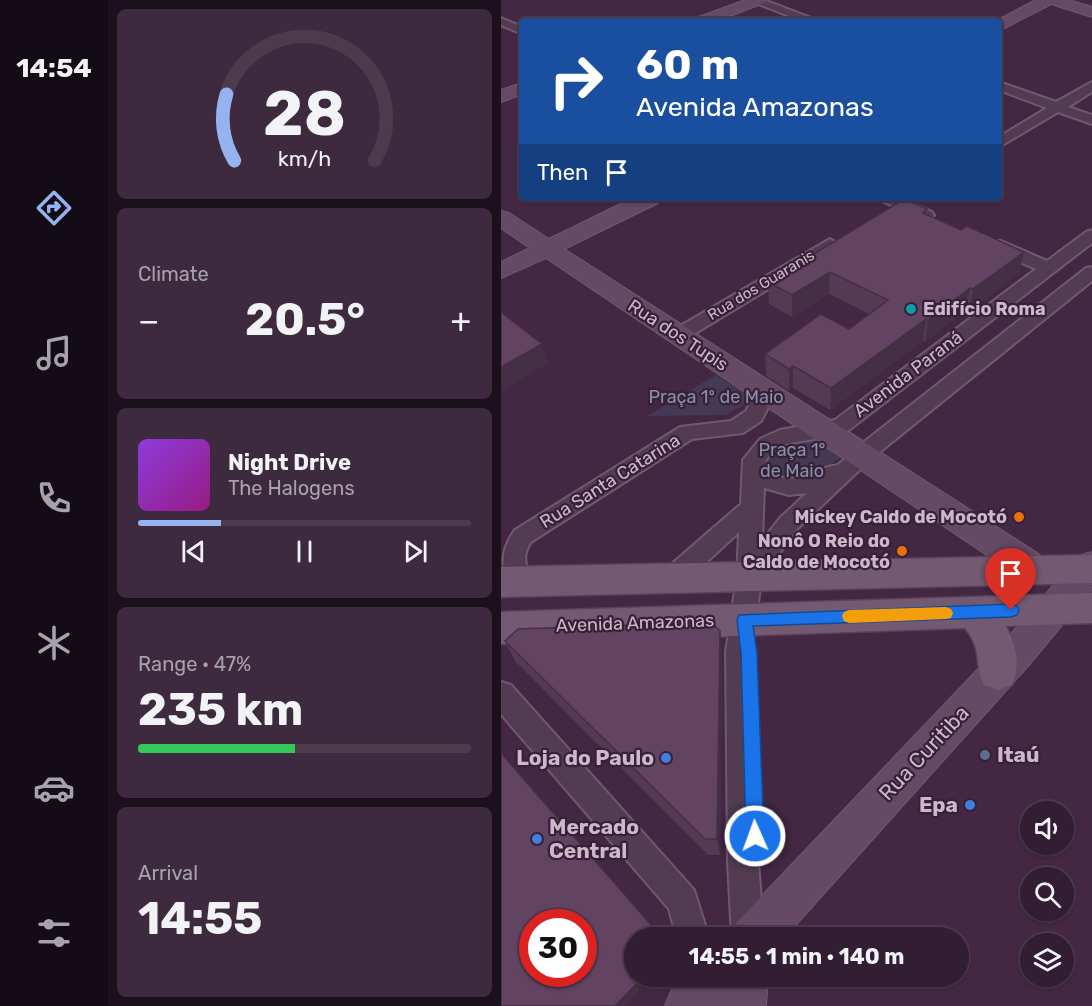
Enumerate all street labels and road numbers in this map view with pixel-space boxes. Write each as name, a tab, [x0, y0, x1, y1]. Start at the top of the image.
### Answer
street label: Rua dos Guaranis	[704, 246, 818, 324]
street label: Rua dos Tupis	[624, 294, 732, 376]
street label: Avenida Paraná	[849, 326, 967, 422]
street label: Rua Santa Catarina	[536, 429, 684, 533]
street label: Avenida Amazonas	[555, 609, 715, 637]
street label: Rua Curitiba	[873, 700, 974, 805]

